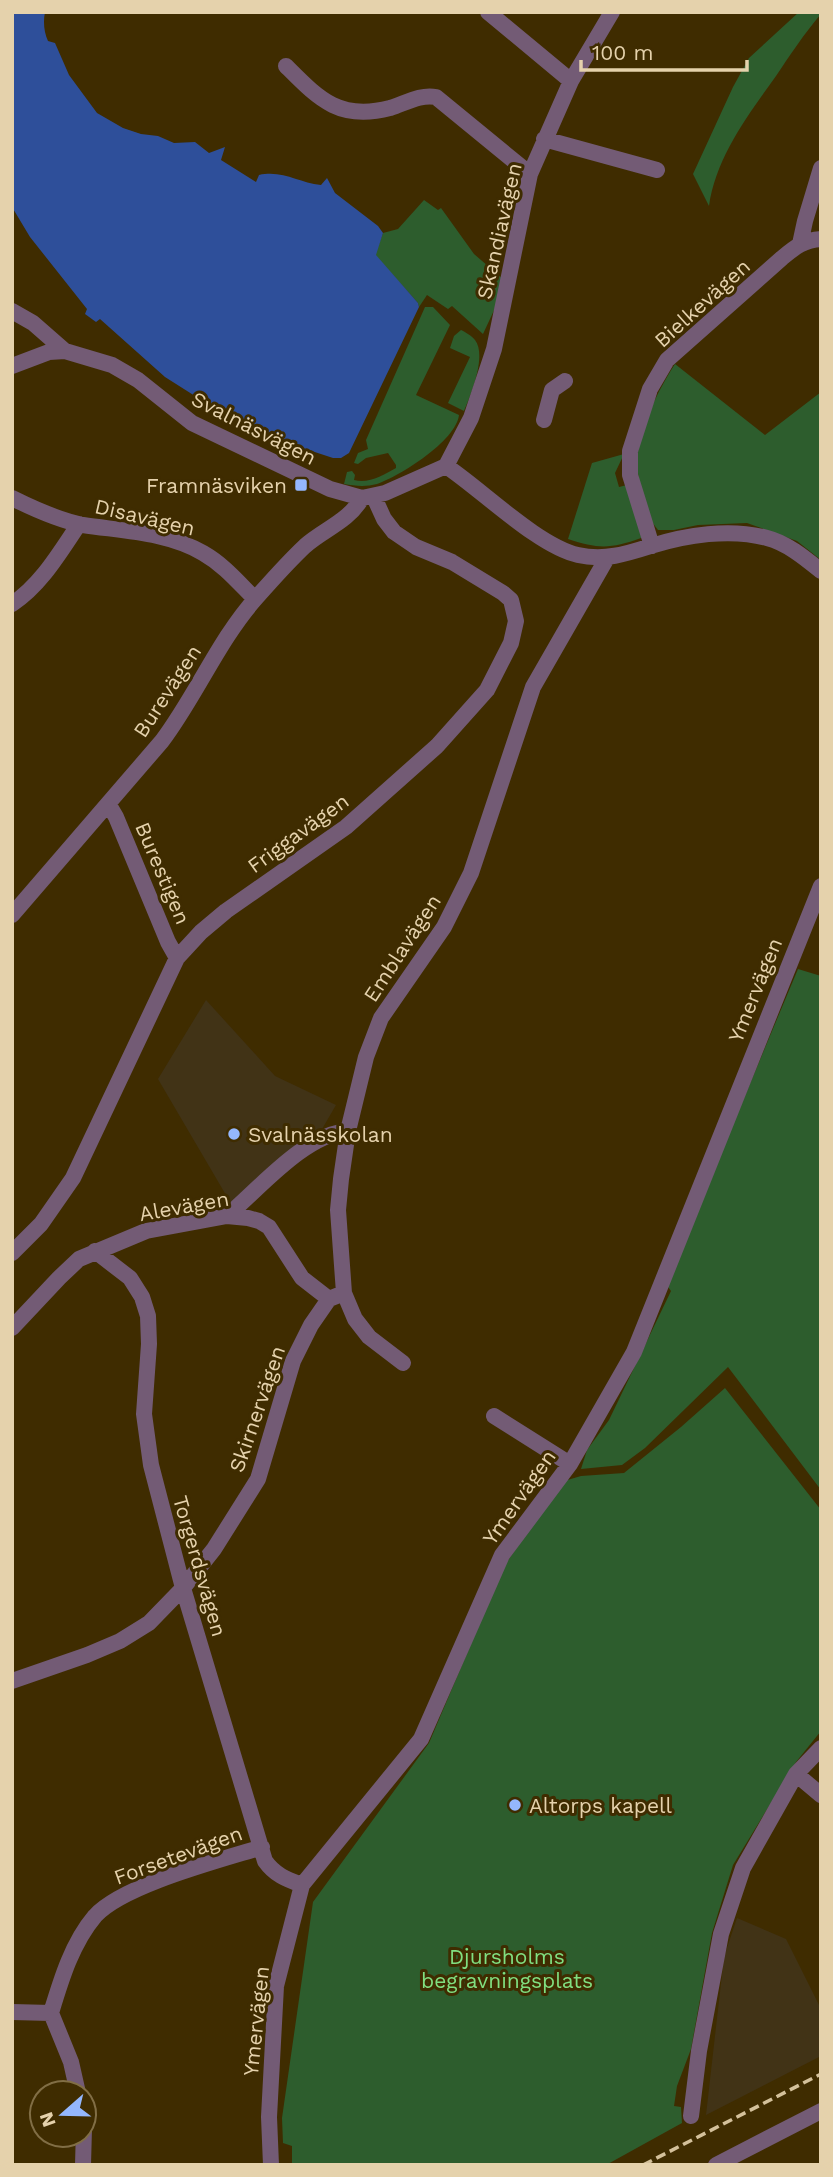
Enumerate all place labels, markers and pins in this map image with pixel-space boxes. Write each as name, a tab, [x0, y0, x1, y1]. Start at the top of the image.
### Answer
place label: Framnäsviken	[146, 473, 287, 498]
marker: Framnäsviken	[293, 477, 309, 493]
place label: Svalnässkolan	[248, 1122, 393, 1147]
marker: Svalnässkolan	[226, 1126, 242, 1142]
place label: Altorps kapell	[529, 1793, 673, 1818]
marker: Altorps kapell	[507, 1797, 523, 1813]

